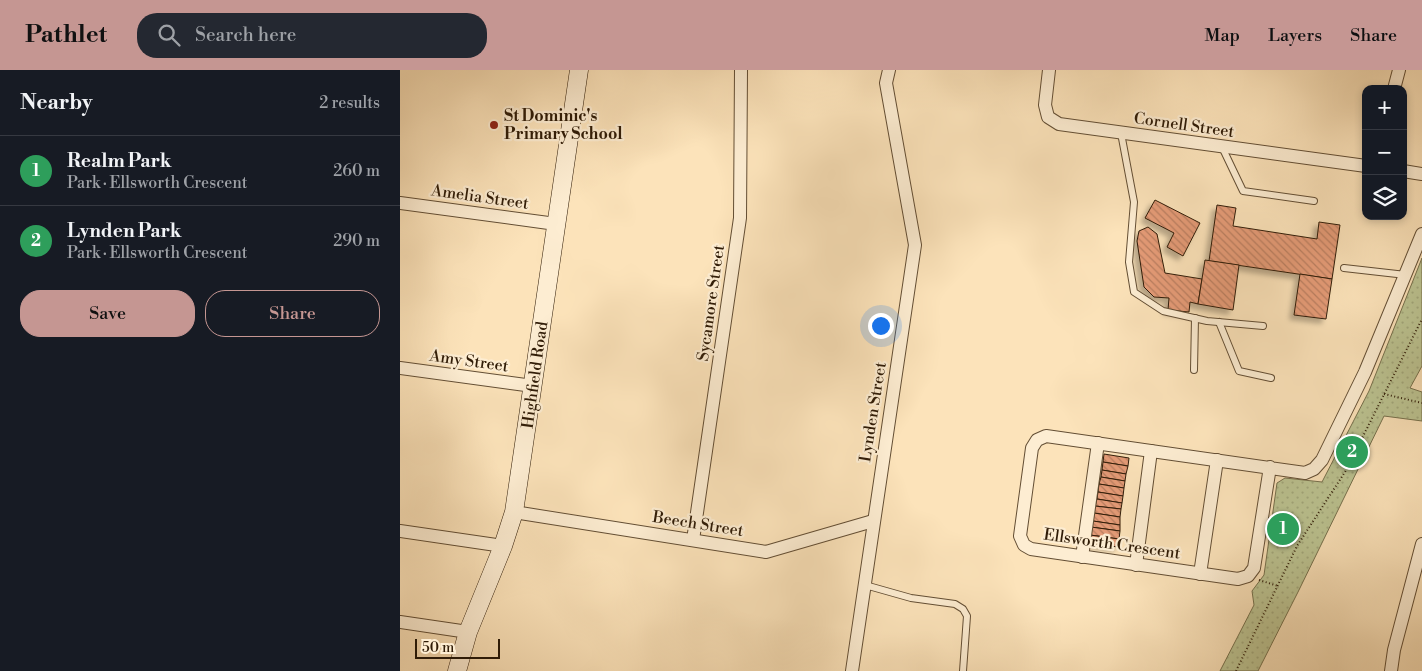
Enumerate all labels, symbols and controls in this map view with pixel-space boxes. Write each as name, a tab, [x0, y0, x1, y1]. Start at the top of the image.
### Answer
search box	[137, 13, 487, 58]
text: Pathlet	[25, 20, 107, 50]
icon: search	[155, 21, 183, 49]
text: Search here	[195, 23, 296, 47]
text: Map	[1205, 24, 1240, 47]
text: Layers	[1268, 24, 1322, 47]
text: Share	[1350, 24, 1397, 47]
map controls	[1362, 85, 1407, 220]
button: +	[1362, 85, 1407, 130]
text: Nearby	[20, 90, 93, 116]
text: 2 results	[319, 93, 380, 113]
place label: St Dominic's Primary School	[504, 106, 623, 144]
street label: Cornell Street	[1133, 108, 1236, 142]
marker: St Dominic's Primary School	[488, 119, 500, 131]
button: −	[1362, 130, 1407, 175]
text: Realm Park	[67, 149, 172, 173]
text: 1	[32, 161, 40, 181]
text: 260 m	[333, 161, 380, 181]
text: Park · Ellsworth Crescent	[67, 173, 248, 193]
button: layers	[1362, 175, 1407, 220]
street label: Amelia Street	[429, 180, 530, 214]
text: Lynden Park	[67, 219, 181, 243]
text: 2	[31, 231, 41, 251]
text: 290 m	[333, 231, 380, 251]
text: Park · Ellsworth Crescent	[67, 243, 248, 263]
street label: Sycamore Street	[693, 243, 729, 362]
button: Save	[20, 290, 195, 337]
button: Share	[205, 290, 380, 337]
your location	[868, 313, 894, 339]
street label: Highfield Road	[518, 320, 552, 430]
street label: Amy Street	[427, 345, 510, 376]
street label: Lynden Street	[855, 360, 891, 463]
pin: 2	[1336, 433, 1368, 471]
street label: Beech Street	[650, 507, 745, 541]
pin: 1	[1267, 510, 1299, 548]
street label: Ellsworth Crescent	[1042, 524, 1182, 564]
scale bar	[415, 636, 500, 659]
text: 50 m	[422, 639, 454, 657]

